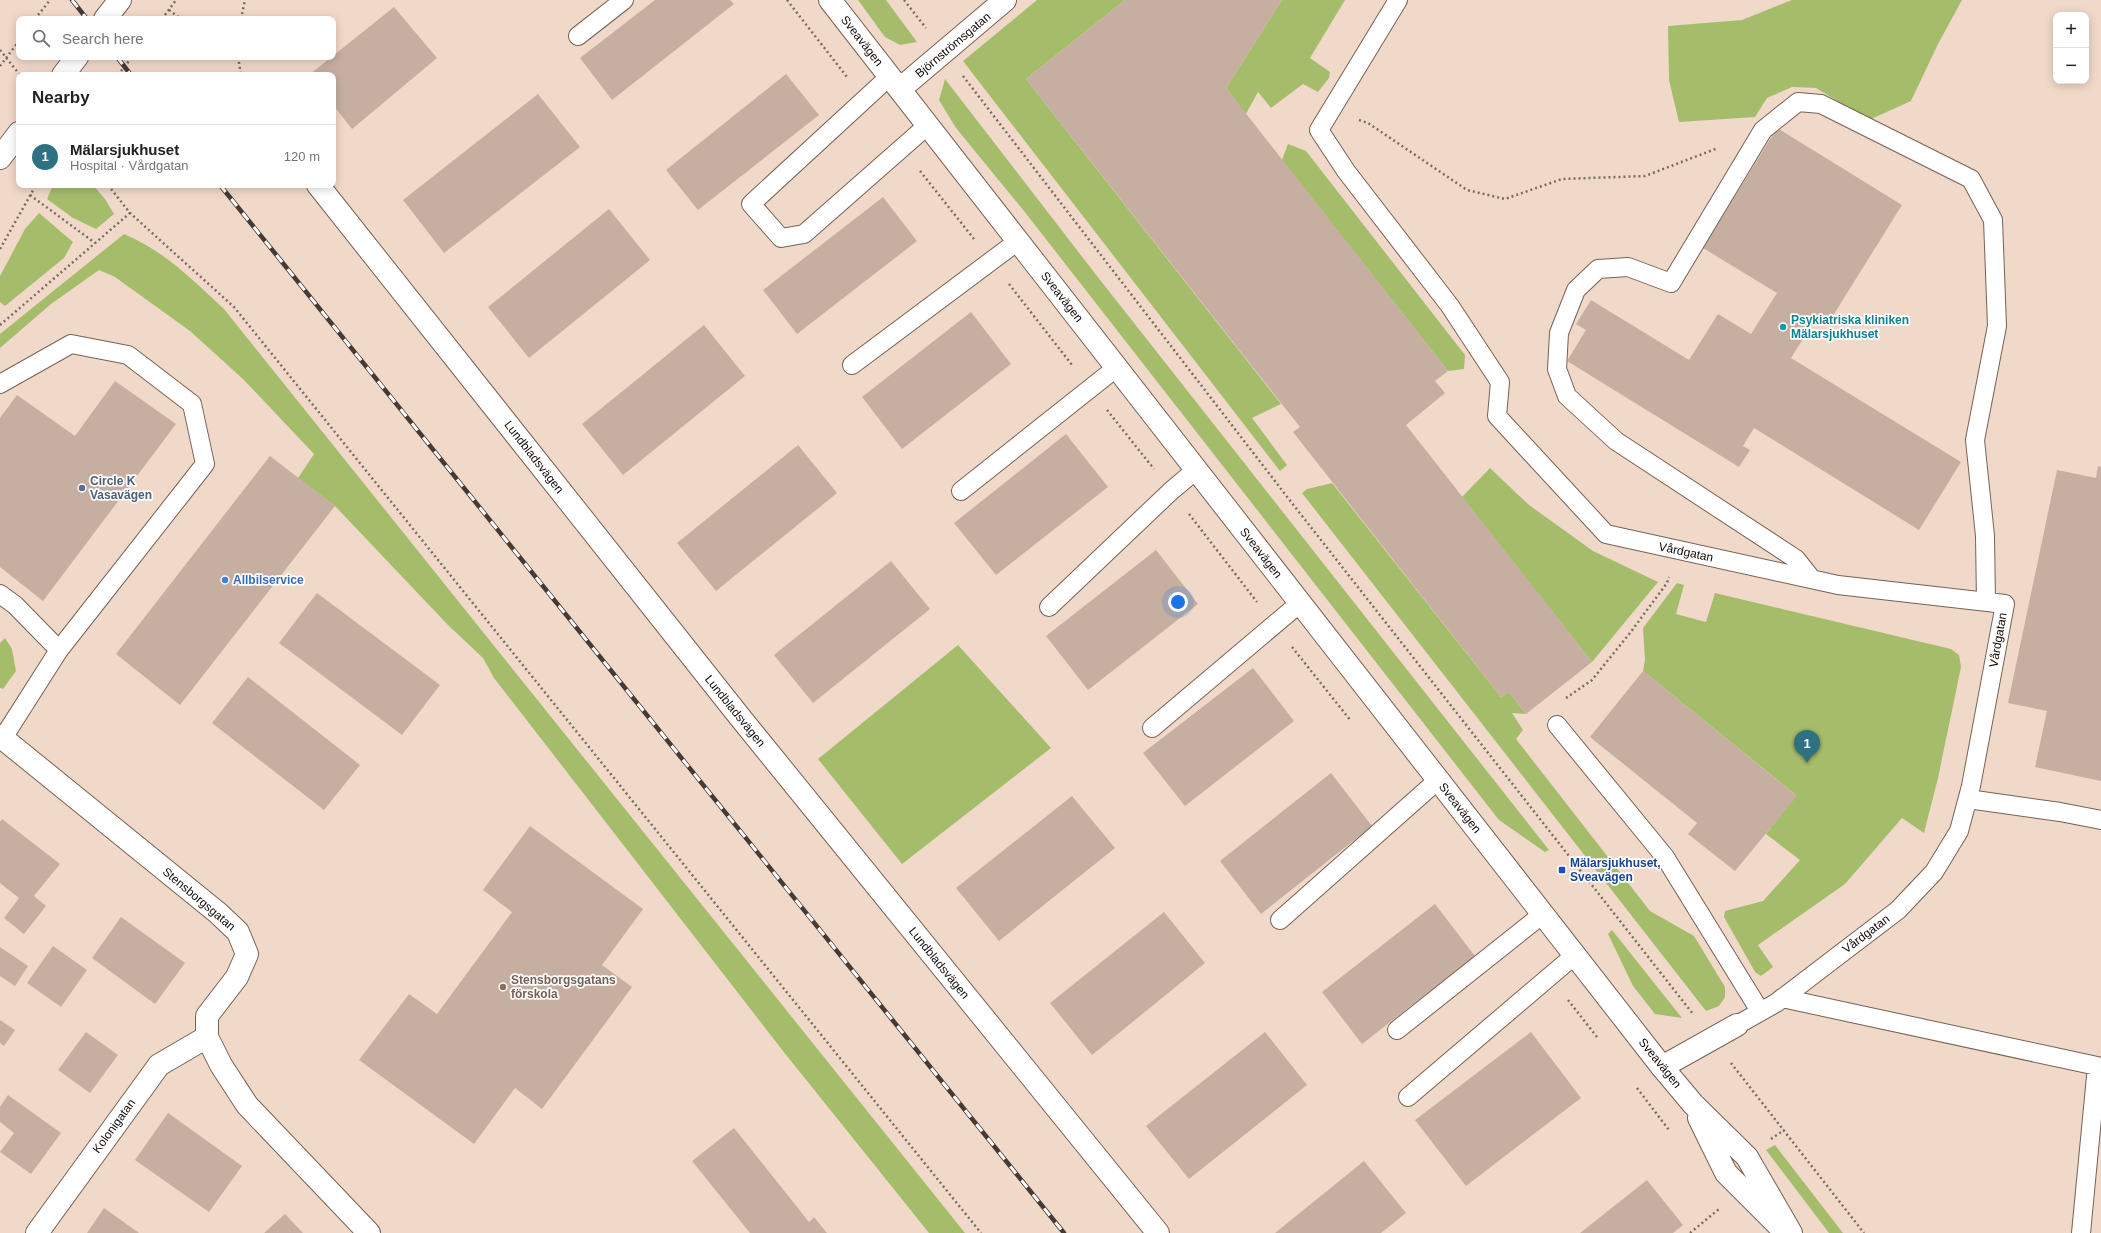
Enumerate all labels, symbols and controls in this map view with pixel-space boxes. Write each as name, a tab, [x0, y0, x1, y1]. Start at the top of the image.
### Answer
street label: Björnströmsgatan	[912, 9, 994, 81]
map controls	[2053, 12, 2089, 84]
button: +	[2053, 12, 2089, 48]
street label: Sveavägen	[838, 13, 886, 69]
search box	[16, 16, 336, 60]
icon: search	[30, 27, 52, 49]
text: Search here	[62, 30, 144, 47]
button: −	[2053, 48, 2089, 84]
text: Nearby	[32, 88, 90, 107]
text: Mälarsjukhuset	[70, 141, 179, 158]
text: 1	[41, 149, 49, 164]
text: 120 m	[284, 149, 320, 164]
text: Hospital · Vårdgatan	[70, 158, 189, 173]
street label: Sveavägen	[1038, 269, 1086, 325]
place label: Psykiatriska kliniken Mälarsjukhuset	[1791, 313, 1909, 341]
marker: Psykiatriska kliniken Mälarsjukhuset	[1778, 322, 1788, 332]
street label: Lundbladsvägen	[501, 418, 567, 496]
place label: Circle K Vasavägen	[90, 474, 152, 502]
marker: Circle K Vasavägen	[77, 483, 87, 493]
street label: Sveavägen	[1237, 525, 1285, 581]
street label: Vårdgatan	[1657, 539, 1715, 565]
place label: Allbilservice	[233, 573, 304, 587]
marker: Allbilservice	[220, 575, 230, 585]
your location	[1168, 592, 1188, 612]
street label: Vårdgatan	[1986, 612, 2010, 668]
street label: Lundbladsvägen	[702, 672, 768, 750]
pin: 1	[1794, 730, 1820, 763]
street label: Sveavägen	[1436, 780, 1484, 836]
place label: Mälarsjukhuset, Sveavägen	[1570, 856, 1661, 884]
street label: Stensborgsgatan	[160, 864, 238, 934]
marker: Mälarsjukhuset, Sveavägen	[1557, 865, 1567, 875]
street label: Vårdgatan	[1840, 912, 1892, 956]
street label: Lundbladsvägen	[906, 924, 972, 1002]
place label: Stensborgsgatans förskola	[511, 973, 616, 1001]
marker: Stensborgsgatans förskola	[498, 982, 508, 992]
street label: Sveavägen	[1636, 1035, 1684, 1091]
street label: Kolonigatan	[90, 1096, 138, 1156]

